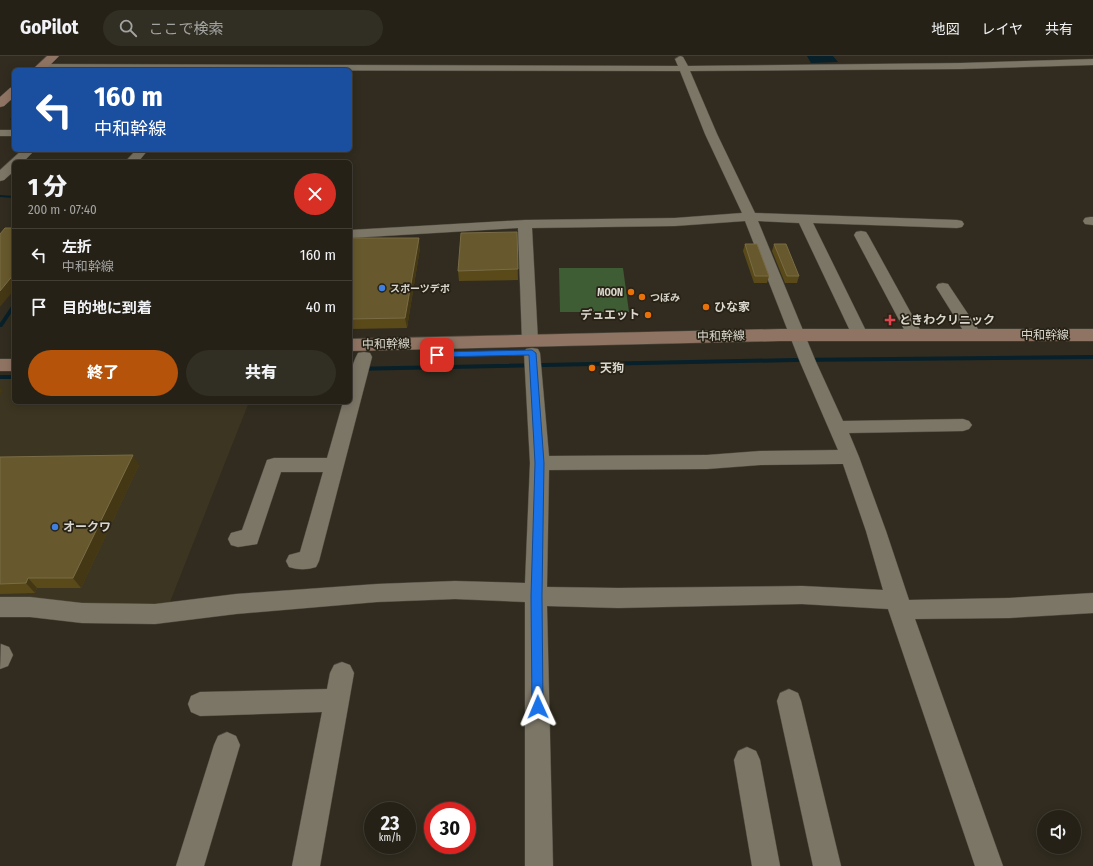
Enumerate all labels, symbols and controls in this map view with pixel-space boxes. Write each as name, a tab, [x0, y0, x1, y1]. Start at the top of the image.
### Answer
search box	[103, 10, 383, 46]
text: GoPilot	[20, 16, 79, 39]
icon: search	[117, 17, 139, 39]
text: ここで検索	[149, 20, 224, 38]
text: 地図	[931, 21, 959, 38]
text: レイヤ	[981, 21, 1023, 38]
text: 共有	[1045, 21, 1073, 38]
text: 160 m	[94, 80, 163, 113]
icon: left	[28, 84, 80, 136]
text: 中和幹線	[94, 118, 166, 140]
text: 1 分	[28, 173, 67, 201]
button: close	[294, 173, 336, 215]
text: 200 m · 07:40	[28, 202, 97, 217]
text: 左折	[62, 238, 92, 256]
icon: left	[28, 244, 50, 266]
text: 160 m	[300, 246, 336, 264]
text: 中和幹線	[62, 259, 114, 274]
marker: スポーツデポ	[377, 283, 387, 293]
place label: スポーツデポ	[390, 283, 450, 295]
place label: MOON	[597, 287, 623, 299]
marker: MOON	[626, 287, 636, 297]
marker: つぼみ	[637, 292, 647, 302]
place label: つぼみ	[650, 292, 680, 304]
icon: arrive	[28, 296, 50, 318]
text: 40 m	[306, 298, 336, 316]
text: 目的地に到着	[62, 299, 152, 317]
place label: ひな家	[714, 300, 750, 314]
marker: ひな家	[701, 302, 711, 312]
place label: デュエット	[580, 308, 640, 322]
marker: デュエット	[643, 310, 653, 320]
place label: ときわクリニック	[899, 313, 995, 327]
marker: ときわクリニック	[884, 314, 896, 326]
street label: 中和幹線	[1021, 328, 1069, 342]
street label: 中和幹線	[697, 329, 745, 343]
street label: 中和幹線	[362, 337, 410, 351]
pin	[420, 338, 454, 372]
icon: arrive	[426, 344, 448, 366]
button: 終了	[28, 350, 178, 396]
button: 共有	[186, 350, 336, 396]
place label: 天狗	[600, 361, 624, 375]
marker: 天狗	[587, 363, 597, 373]
place label: オークワ	[63, 520, 111, 534]
marker: オークワ	[50, 522, 60, 532]
position arrow	[517, 686, 559, 728]
speed limit sign: 30	[424, 802, 476, 854]
map controls	[1037, 810, 1081, 854]
button: sound	[1037, 810, 1081, 854]
text: 23	[381, 811, 399, 835]
text: km/h	[379, 832, 401, 844]

